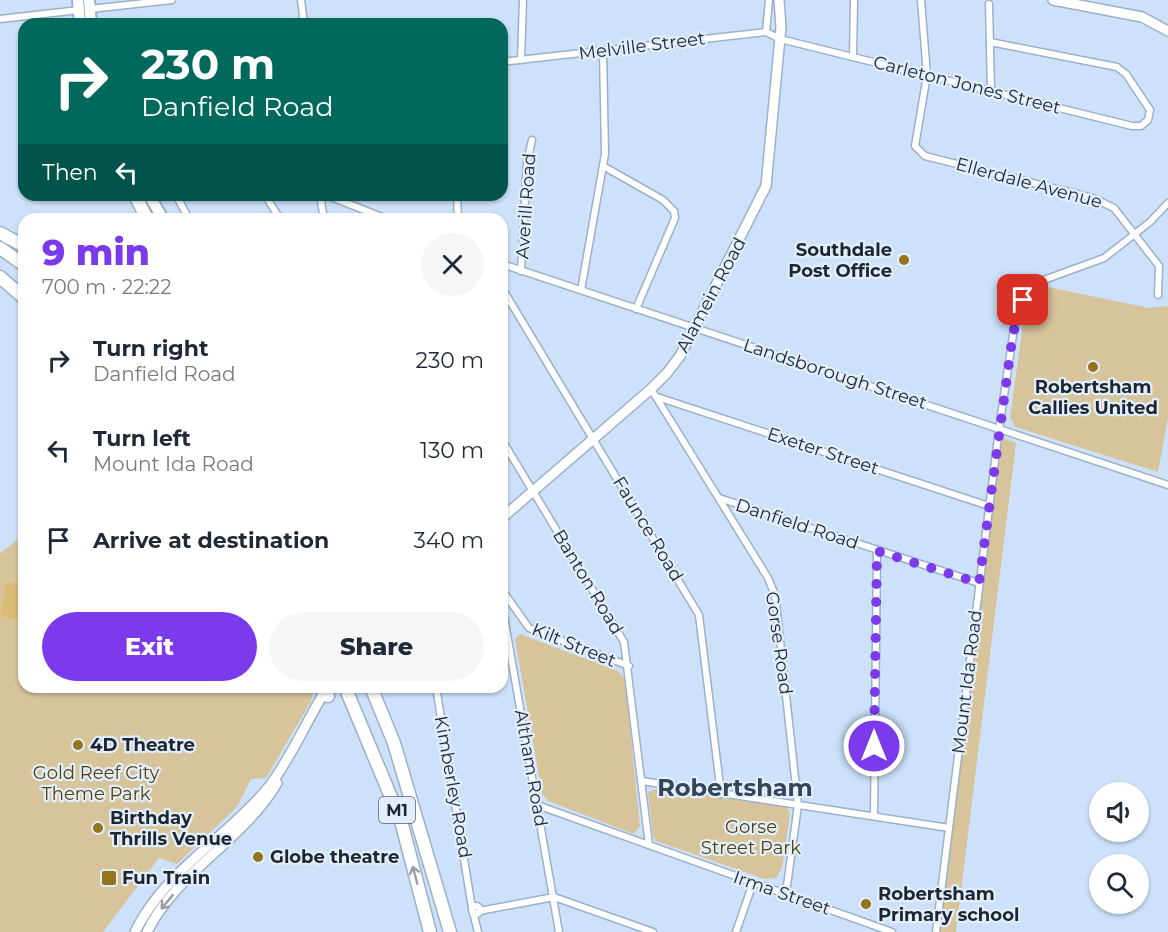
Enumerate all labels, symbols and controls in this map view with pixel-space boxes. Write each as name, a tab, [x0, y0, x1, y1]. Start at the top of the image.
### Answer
street label: Melville Street	[578, 27, 706, 65]
text: 230 m	[141, 38, 275, 90]
icon: right	[42, 42, 120, 120]
street label: Carleton Jones Street	[871, 51, 1063, 119]
text: Danfield Road	[141, 90, 333, 123]
street label: Averill Road	[511, 152, 541, 260]
street label: Ellerdale Avenue	[953, 153, 1105, 213]
icon: left	[110, 156, 143, 189]
text: Then	[42, 159, 98, 186]
text: 9 min	[42, 230, 150, 274]
button: close	[421, 233, 484, 296]
street label: Alamein Road	[671, 234, 751, 356]
place label: Southdale Post Office	[788, 239, 892, 282]
marker: Southdale Post Office	[897, 253, 911, 267]
pin	[997, 274, 1048, 325]
text: 700 m · 22:22	[42, 275, 172, 299]
icon: arrive	[1006, 283, 1039, 316]
street label: Landsborough Street	[740, 334, 930, 414]
text: Turn right	[93, 335, 208, 362]
icon: right	[42, 344, 75, 377]
text: 230 m	[415, 347, 484, 374]
marker: Robertsham Callies United	[1086, 360, 1100, 374]
text: Danfield Road	[93, 362, 236, 386]
place label: Robertsham Callies United	[1028, 376, 1158, 419]
street label: Exeter Street	[764, 423, 882, 479]
text: Turn left	[93, 425, 191, 452]
icon: left	[42, 434, 75, 467]
text: 130 m	[420, 437, 484, 464]
text: Mount Ida Road	[93, 452, 254, 476]
street label: Faunce Road	[608, 473, 688, 585]
street label: Danfield Road	[733, 494, 861, 554]
icon: arrive	[42, 524, 75, 557]
street label: Banton Road	[548, 526, 628, 638]
text: Arrive at destination	[93, 527, 329, 554]
text: 340 m	[413, 527, 484, 554]
street label: Gorse Road	[761, 590, 797, 696]
street label: Mount Ida Road	[947, 609, 987, 755]
button: Exit	[42, 612, 257, 681]
button: Share	[269, 612, 484, 681]
street label: Kilt Street	[529, 618, 619, 672]
street label: Altham Road	[510, 708, 552, 828]
street label: Kimberley Road	[430, 714, 476, 860]
position arrow	[842, 714, 906, 778]
place label: 4D Theatre	[90, 734, 195, 756]
marker: 4D Theatre	[71, 738, 85, 752]
park label: Gold Reef City Theme Park	[33, 762, 159, 805]
district label: Robertsham	[657, 773, 813, 802]
map controls	[1089, 782, 1149, 914]
button: sound	[1089, 782, 1149, 842]
road number: M1	[379, 797, 415, 823]
place label: Birthday Thrills Venue	[110, 807, 232, 850]
park label: Gorse Street Park	[701, 816, 801, 859]
marker: Birthday Thrills Venue	[91, 821, 105, 835]
place label: Globe theatre	[270, 846, 399, 868]
marker: Globe theatre	[251, 850, 265, 864]
button: search	[1089, 854, 1149, 914]
one-way arrow	[409, 866, 421, 885]
street label: Irma Street	[730, 866, 834, 920]
place label: Fun Train	[122, 867, 210, 889]
marker: Fun Train	[100, 869, 118, 887]
place label: Robertsham Primary school	[878, 883, 1019, 926]
one-way arrow	[160, 894, 174, 909]
marker: Robertsham Primary school	[859, 897, 873, 911]

